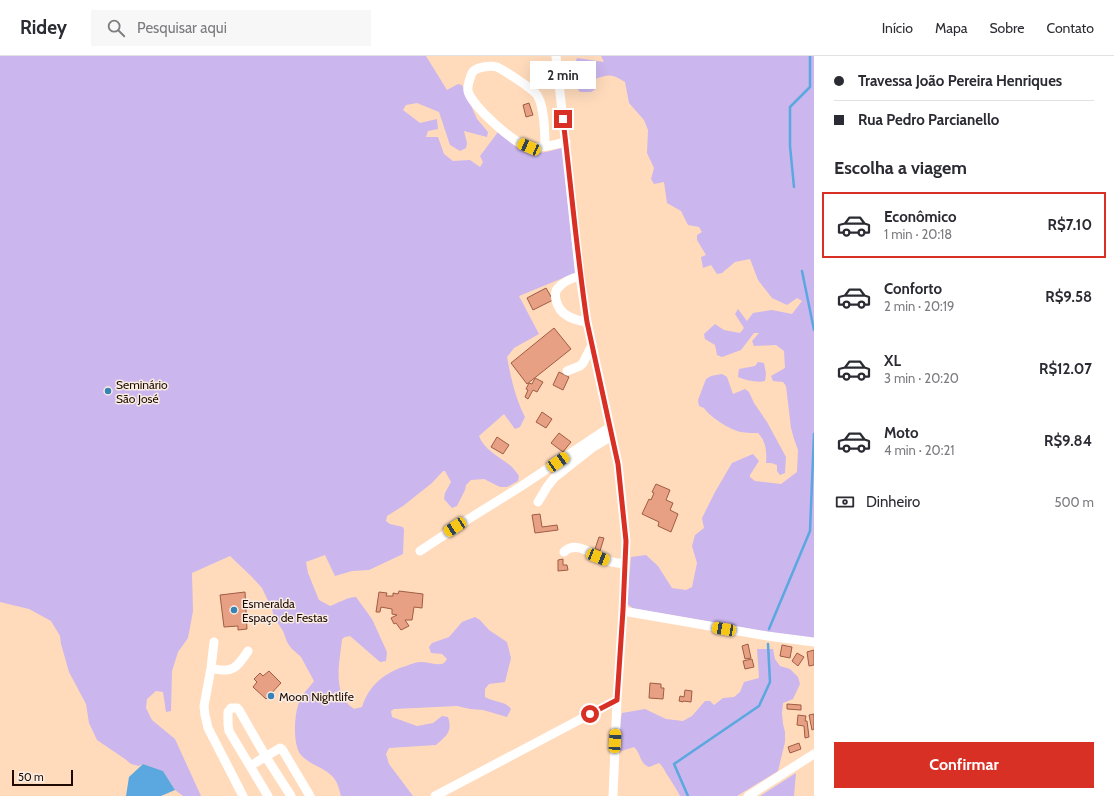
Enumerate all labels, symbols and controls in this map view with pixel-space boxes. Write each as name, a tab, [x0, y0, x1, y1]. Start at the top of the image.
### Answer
search box	[91, 10, 371, 46]
text: Ridey	[20, 16, 67, 39]
icon: search	[105, 17, 127, 39]
text: Pesquisar aqui	[137, 19, 227, 37]
text: Início	[882, 19, 913, 37]
text: Mapa	[935, 19, 967, 37]
text: Sobre	[989, 19, 1024, 37]
text: Contato	[1046, 19, 1094, 37]
callout: 2 min	[530, 61, 596, 89]
text: 2 min	[547, 67, 579, 83]
text: Travessa João Pereira Henriques	[858, 72, 1062, 90]
route end	[554, 110, 572, 128]
text: Rua Pedro Parcianello	[858, 111, 999, 129]
car	[516, 137, 542, 157]
text: Escolha a viagem	[834, 157, 967, 179]
icon: car	[836, 207, 872, 243]
text: Econômico	[884, 208, 956, 226]
text: R$7.10	[1048, 216, 1092, 234]
text: 1 min · 20:18	[884, 226, 952, 242]
icon: car	[836, 279, 872, 315]
text: Conforto	[884, 280, 942, 298]
text: R$9.58	[1045, 288, 1092, 306]
text: 2 min · 20:19	[884, 298, 954, 314]
icon: car	[836, 351, 872, 387]
text: XL	[884, 352, 901, 370]
text: R$12.07	[1039, 360, 1092, 378]
text: 3 min · 20:20	[884, 370, 959, 386]
place label: Seminário São José	[116, 377, 168, 406]
marker: Seminário São José	[103, 386, 113, 396]
icon: car	[836, 423, 872, 459]
text: Moto	[884, 424, 918, 442]
text: R$9.84	[1044, 432, 1092, 450]
text: 4 min · 20:21	[884, 442, 954, 458]
car	[545, 450, 571, 474]
icon: cash	[834, 491, 856, 513]
text: Dinheiro	[866, 493, 920, 511]
text: 500 m	[1054, 494, 1094, 510]
car	[442, 515, 468, 539]
car	[585, 547, 611, 567]
place label: Esmeralda Espaço de Festas	[242, 596, 328, 625]
marker: Esmeralda Espaço de Festas	[229, 605, 239, 615]
car	[711, 621, 737, 637]
place label: Moon Nightlife	[279, 689, 354, 704]
marker: Moon Nightlife	[266, 691, 276, 701]
route start	[581, 705, 599, 723]
car	[608, 729, 622, 753]
button: Confirmar	[834, 742, 1094, 788]
scale bar	[12, 768, 73, 787]
text: 50 m	[18, 770, 44, 784]

